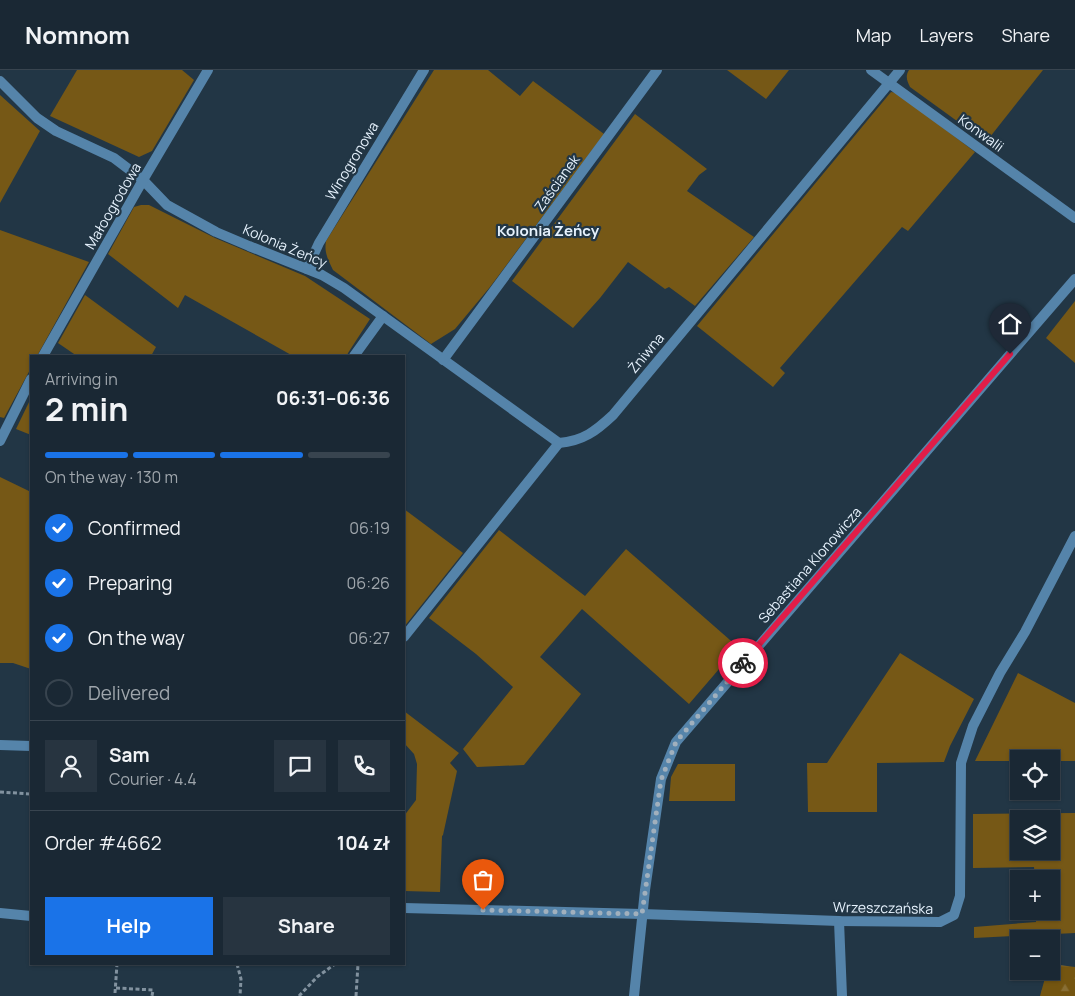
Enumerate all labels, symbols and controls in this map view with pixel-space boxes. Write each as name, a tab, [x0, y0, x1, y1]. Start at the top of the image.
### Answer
text: Nomnom	[25, 18, 130, 51]
text: Map	[856, 23, 891, 47]
text: Layers	[919, 23, 973, 47]
text: Share	[1001, 23, 1050, 47]
street label: Konwalii	[955, 110, 1008, 156]
street label: Winogronowa	[321, 118, 383, 204]
street label: Zaścianek	[530, 150, 584, 215]
street label: Małoogrodowa	[80, 159, 145, 252]
street label: Kolonia Żeńcy	[240, 219, 331, 272]
district label: Kolonia Żeńcy	[497, 220, 600, 241]
pin	[989, 303, 1031, 354]
icon: home	[996, 310, 1024, 338]
street label: Żniwna	[623, 329, 668, 377]
text: Arriving in	[45, 368, 118, 390]
text: 06:31–06:36	[276, 385, 390, 411]
text: 2 min	[45, 387, 128, 431]
text: On the way · 130 m	[45, 466, 178, 488]
street label: Sebastiana Klonowicza	[754, 502, 865, 627]
icon: check	[45, 514, 73, 542]
text: Confirmed	[88, 515, 181, 541]
text: 06:19	[349, 517, 390, 539]
icon: check	[45, 569, 73, 597]
text: Preparing	[88, 570, 173, 596]
text: 06:26	[346, 572, 390, 594]
icon: check	[45, 624, 73, 652]
text: On the way	[88, 625, 185, 651]
text: 06:27	[348, 627, 390, 649]
courier	[718, 638, 768, 688]
icon: bike	[729, 649, 757, 677]
text: Delivered	[88, 680, 170, 706]
button: person	[45, 740, 97, 792]
button: chat	[274, 740, 326, 792]
button: phone	[338, 740, 390, 792]
text: Sam	[109, 742, 150, 768]
map controls	[1010, 750, 1060, 980]
button: locate	[1010, 750, 1060, 800]
text: Courier · 4.4	[109, 768, 197, 790]
button: layers	[1010, 810, 1060, 860]
text: Order #4662	[45, 830, 162, 856]
text: 104 zł	[337, 830, 390, 856]
pin	[462, 859, 504, 910]
icon: bag	[469, 866, 497, 894]
button: +	[1010, 870, 1060, 920]
button: Help	[45, 897, 213, 955]
button: Share	[223, 897, 390, 955]
street label: Wrzeszczańska	[833, 897, 933, 918]
button: −	[1010, 930, 1060, 980]

